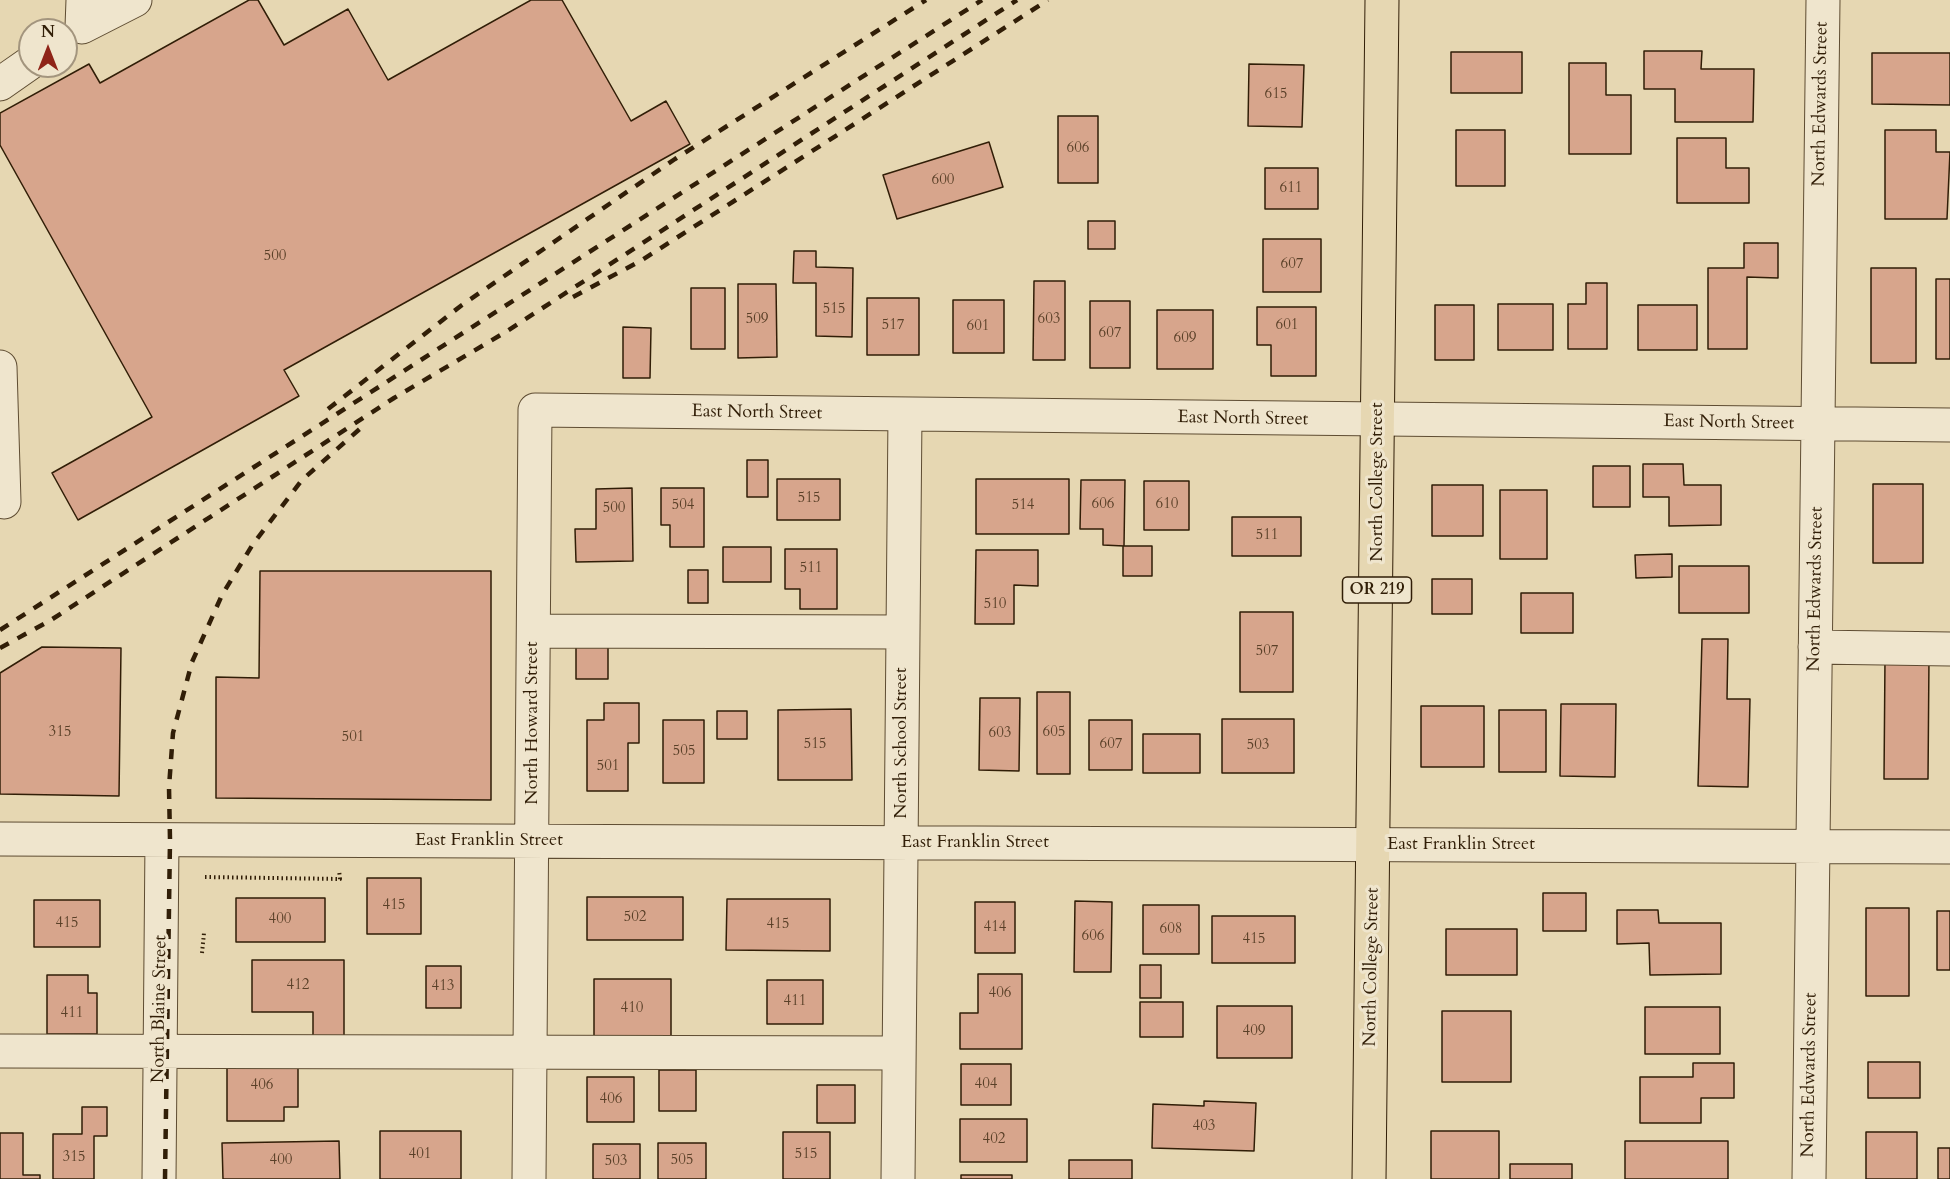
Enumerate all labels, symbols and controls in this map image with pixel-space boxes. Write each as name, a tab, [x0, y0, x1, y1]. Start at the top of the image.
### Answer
north arrow	[18, 18, 78, 78]
text: N	[41, 21, 55, 43]
street label: North Edwards Street	[1809, 21, 1833, 187]
house number: 615	[1264, 86, 1288, 104]
house number: 606	[1066, 140, 1090, 158]
house number: 600	[931, 172, 955, 190]
house number: 611	[1279, 180, 1303, 198]
house number: 500	[263, 248, 287, 266]
house number: 607	[1280, 256, 1304, 274]
house number: 515	[822, 301, 846, 319]
house number: 509	[745, 311, 769, 329]
house number: 603	[1037, 311, 1061, 329]
house number: 517	[881, 317, 905, 335]
house number: 601	[1275, 317, 1299, 335]
house number: 601	[966, 318, 990, 336]
house number: 607	[1098, 325, 1122, 343]
house number: 609	[1173, 330, 1197, 348]
street label: East North Street	[691, 401, 823, 425]
street label: North College Street	[1367, 402, 1389, 562]
street label: East North Street	[1177, 407, 1309, 431]
street label: East North Street	[1663, 411, 1795, 435]
house number: 515	[797, 490, 821, 508]
house number: 606	[1091, 496, 1115, 514]
house number: 610	[1155, 496, 1179, 514]
house number: 504	[671, 497, 695, 515]
house number: 514	[1011, 497, 1035, 515]
house number: 500	[602, 500, 626, 518]
street label: North Edwards Street	[1804, 506, 1828, 672]
house number: 511	[1255, 527, 1279, 545]
house number: 511	[799, 560, 823, 578]
road number: OR 219	[1342, 577, 1412, 603]
house number: 510	[983, 596, 1007, 614]
street label: North Howard Street	[522, 641, 544, 805]
house number: 507	[1255, 643, 1279, 661]
street label: North School Street	[891, 667, 913, 819]
house number: 315	[48, 724, 72, 742]
house number: 605	[1042, 724, 1066, 742]
house number: 603	[988, 725, 1012, 743]
house number: 501	[341, 729, 365, 747]
house number: 515	[803, 736, 827, 754]
house number: 607	[1099, 736, 1123, 754]
house number: 503	[1246, 737, 1270, 755]
house number: 505	[672, 743, 696, 761]
house number: 501	[596, 758, 620, 776]
street label: East Franklin Street	[415, 830, 563, 852]
street label: East Franklin Street	[901, 832, 1049, 854]
street label: East Franklin Street	[1387, 834, 1535, 856]
street label: North College Street	[1360, 887, 1384, 1047]
house number: 415	[382, 897, 406, 915]
house number: 502	[623, 909, 647, 927]
house number: 400	[268, 911, 292, 929]
house number: 415	[55, 915, 79, 933]
house number: 415	[766, 916, 790, 934]
house number: 414	[983, 919, 1007, 937]
house number: 608	[1159, 921, 1183, 939]
house number: 606	[1081, 928, 1105, 946]
house number: 415	[1242, 931, 1266, 949]
street label: North Blaine Street	[148, 935, 172, 1083]
house number: 412	[286, 977, 310, 995]
house number: 413	[431, 978, 455, 996]
house number: 406	[988, 985, 1012, 1003]
street label: North Edwards Street	[1798, 992, 1822, 1158]
house number: 411	[783, 993, 807, 1011]
house number: 410	[620, 1000, 644, 1018]
house number: 411	[60, 1005, 84, 1023]
house number: 409	[1242, 1023, 1266, 1041]
house number: 404	[974, 1076, 998, 1094]
house number: 406	[250, 1077, 274, 1095]
house number: 406	[599, 1091, 623, 1109]
house number: 403	[1192, 1118, 1216, 1136]
house number: 402	[982, 1131, 1006, 1149]
house number: 401	[408, 1146, 432, 1164]
house number: 515	[794, 1146, 818, 1164]
house number: 315	[62, 1149, 86, 1167]
house number: 400	[269, 1152, 293, 1170]
house number: 505	[670, 1152, 694, 1170]
house number: 503	[604, 1153, 628, 1171]

